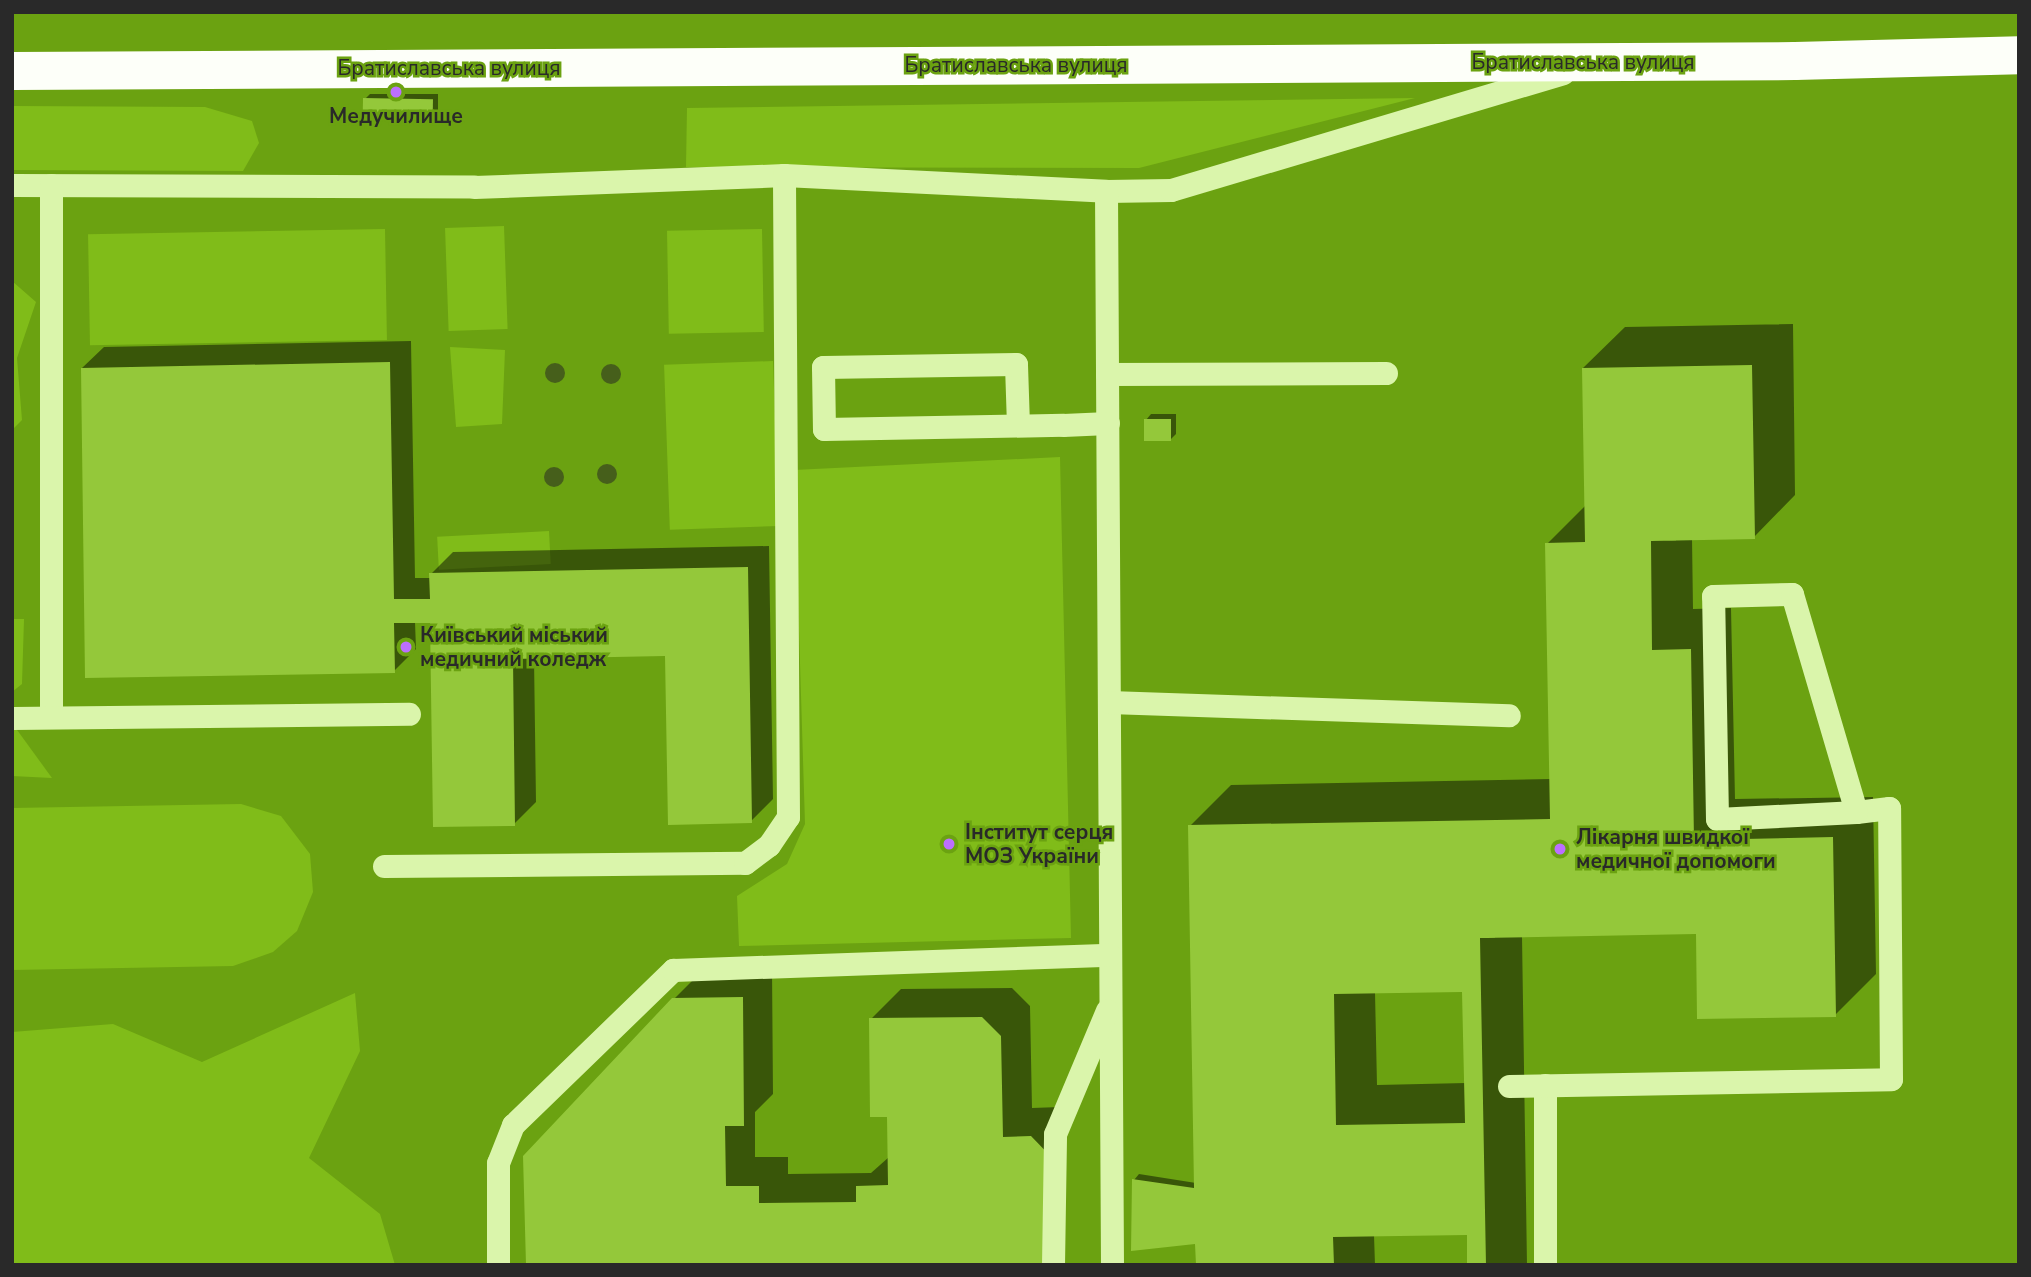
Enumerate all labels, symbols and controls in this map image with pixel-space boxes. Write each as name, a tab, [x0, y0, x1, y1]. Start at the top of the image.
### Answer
street label: Братиславська вулиця	[1471, 49, 1695, 75]
street label: Братиславська вулиця	[904, 52, 1128, 78]
street label: Братиславська вулиця	[337, 55, 561, 81]
marker: Медучилище	[388, 84, 404, 100]
place label: Медучилище	[329, 103, 463, 129]
place label: Київський міський медичний коледж	[420, 622, 608, 672]
marker: Київський міський медичний коледж	[398, 639, 414, 655]
place label: Інститут серця МОЗ України	[965, 819, 1113, 869]
place label: Лікарня швидкої медичної допомоги	[1576, 824, 1776, 874]
marker: Інститут серця МОЗ України	[939, 834, 959, 854]
marker: Лікарня швидкої медичної допомоги	[1550, 839, 1570, 859]

